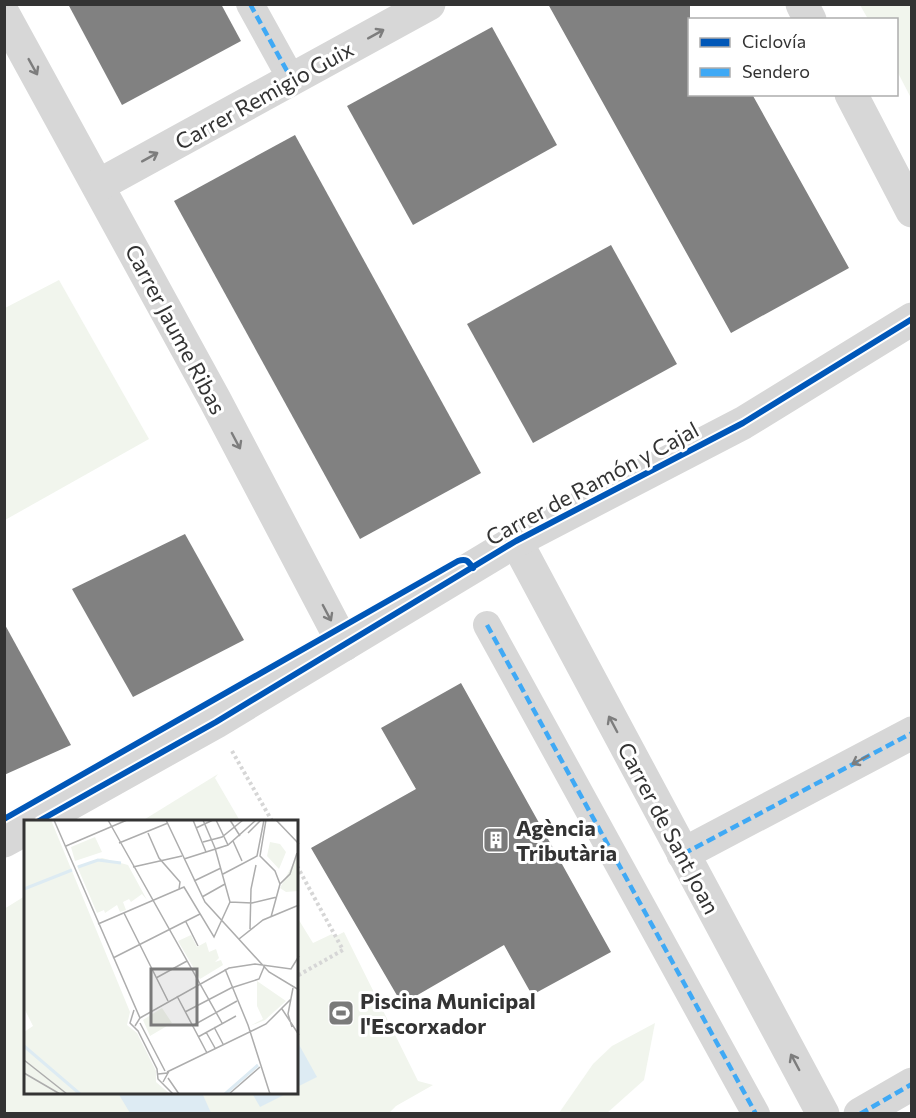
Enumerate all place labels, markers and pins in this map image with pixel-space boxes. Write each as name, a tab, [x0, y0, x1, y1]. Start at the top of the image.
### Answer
place label: Agència Tributària	[516, 814, 617, 866]
building icon: Agència Tributària	[481, 825, 511, 855]
place label: Piscina Municipal l'Escorxador	[360, 987, 536, 1039]
sports icon: Piscina Municipal l'Escorxador	[326, 998, 356, 1028]

